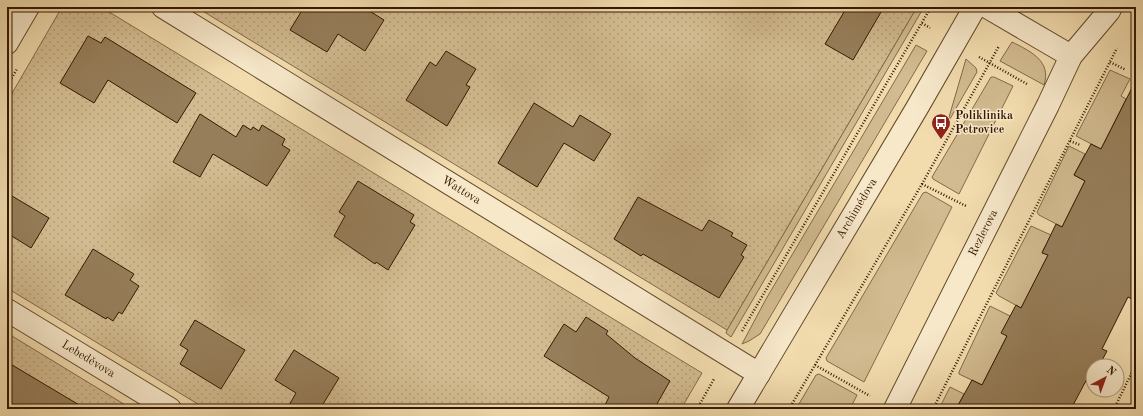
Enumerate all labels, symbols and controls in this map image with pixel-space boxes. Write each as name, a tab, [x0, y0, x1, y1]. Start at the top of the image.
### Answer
place label: Poliklinika Petrovice	[955, 110, 1013, 136]
bus stop icon: Poliklinika Petrovice	[930, 112, 952, 140]
street label: Wattova	[439, 174, 483, 207]
street label: Archimédova	[835, 176, 880, 241]
street label: Rezlerova	[967, 208, 1000, 258]
street label: Lebeděvova	[59, 339, 117, 380]
north arrow	[1085, 358, 1125, 398]
text: N	[1104, 365, 1118, 379]

